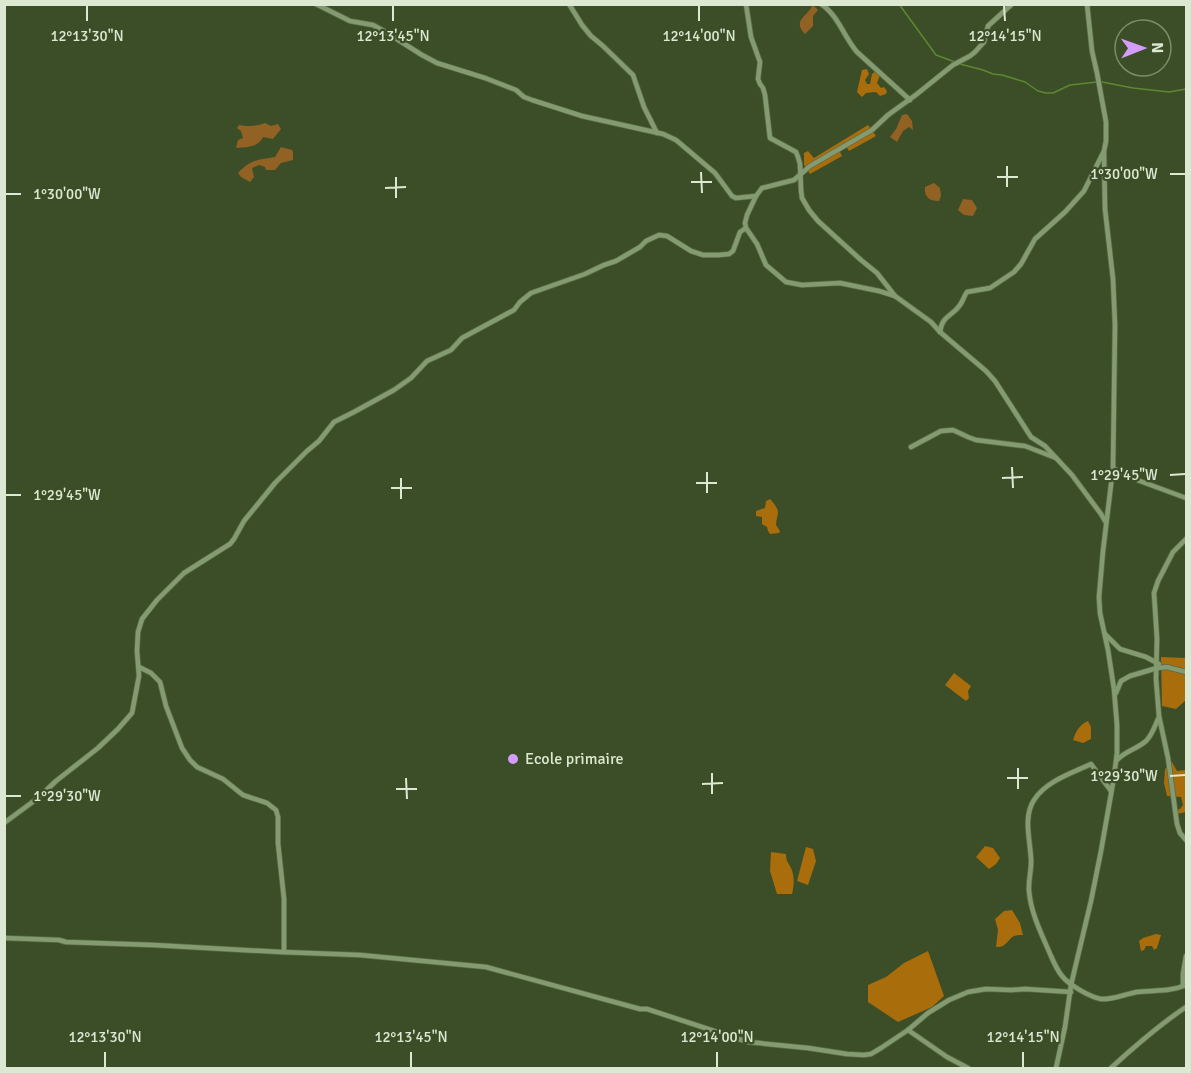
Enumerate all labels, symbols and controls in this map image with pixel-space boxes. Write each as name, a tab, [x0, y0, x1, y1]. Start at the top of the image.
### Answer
north arrow	[1113, 18, 1173, 78]
text: 12°13'30"N	[50, 27, 124, 45]
text: 12°13'45"N	[356, 27, 430, 45]
text: 12°14'00"N	[662, 27, 736, 45]
text: 12°14'15"N	[968, 27, 1042, 45]
text: N	[1147, 42, 1167, 53]
text: 1°30'00"W	[1090, 165, 1158, 183]
text: 1°30'00"W	[33, 185, 101, 203]
text: 1°29'45"W	[1090, 466, 1158, 484]
text: 1°29'45"W	[33, 486, 101, 504]
place label: Ecole primaire	[525, 749, 624, 769]
marker: Ecole primaire	[506, 752, 520, 766]
text: 1°29'30"W	[1090, 767, 1158, 785]
text: 1°29'30"W	[33, 787, 101, 805]
text: 12°13'30"N	[68, 1028, 142, 1046]
text: 12°13'45"N	[374, 1028, 448, 1046]
text: 12°14'00"N	[680, 1028, 754, 1046]
text: 12°14'15"N	[986, 1028, 1060, 1046]

